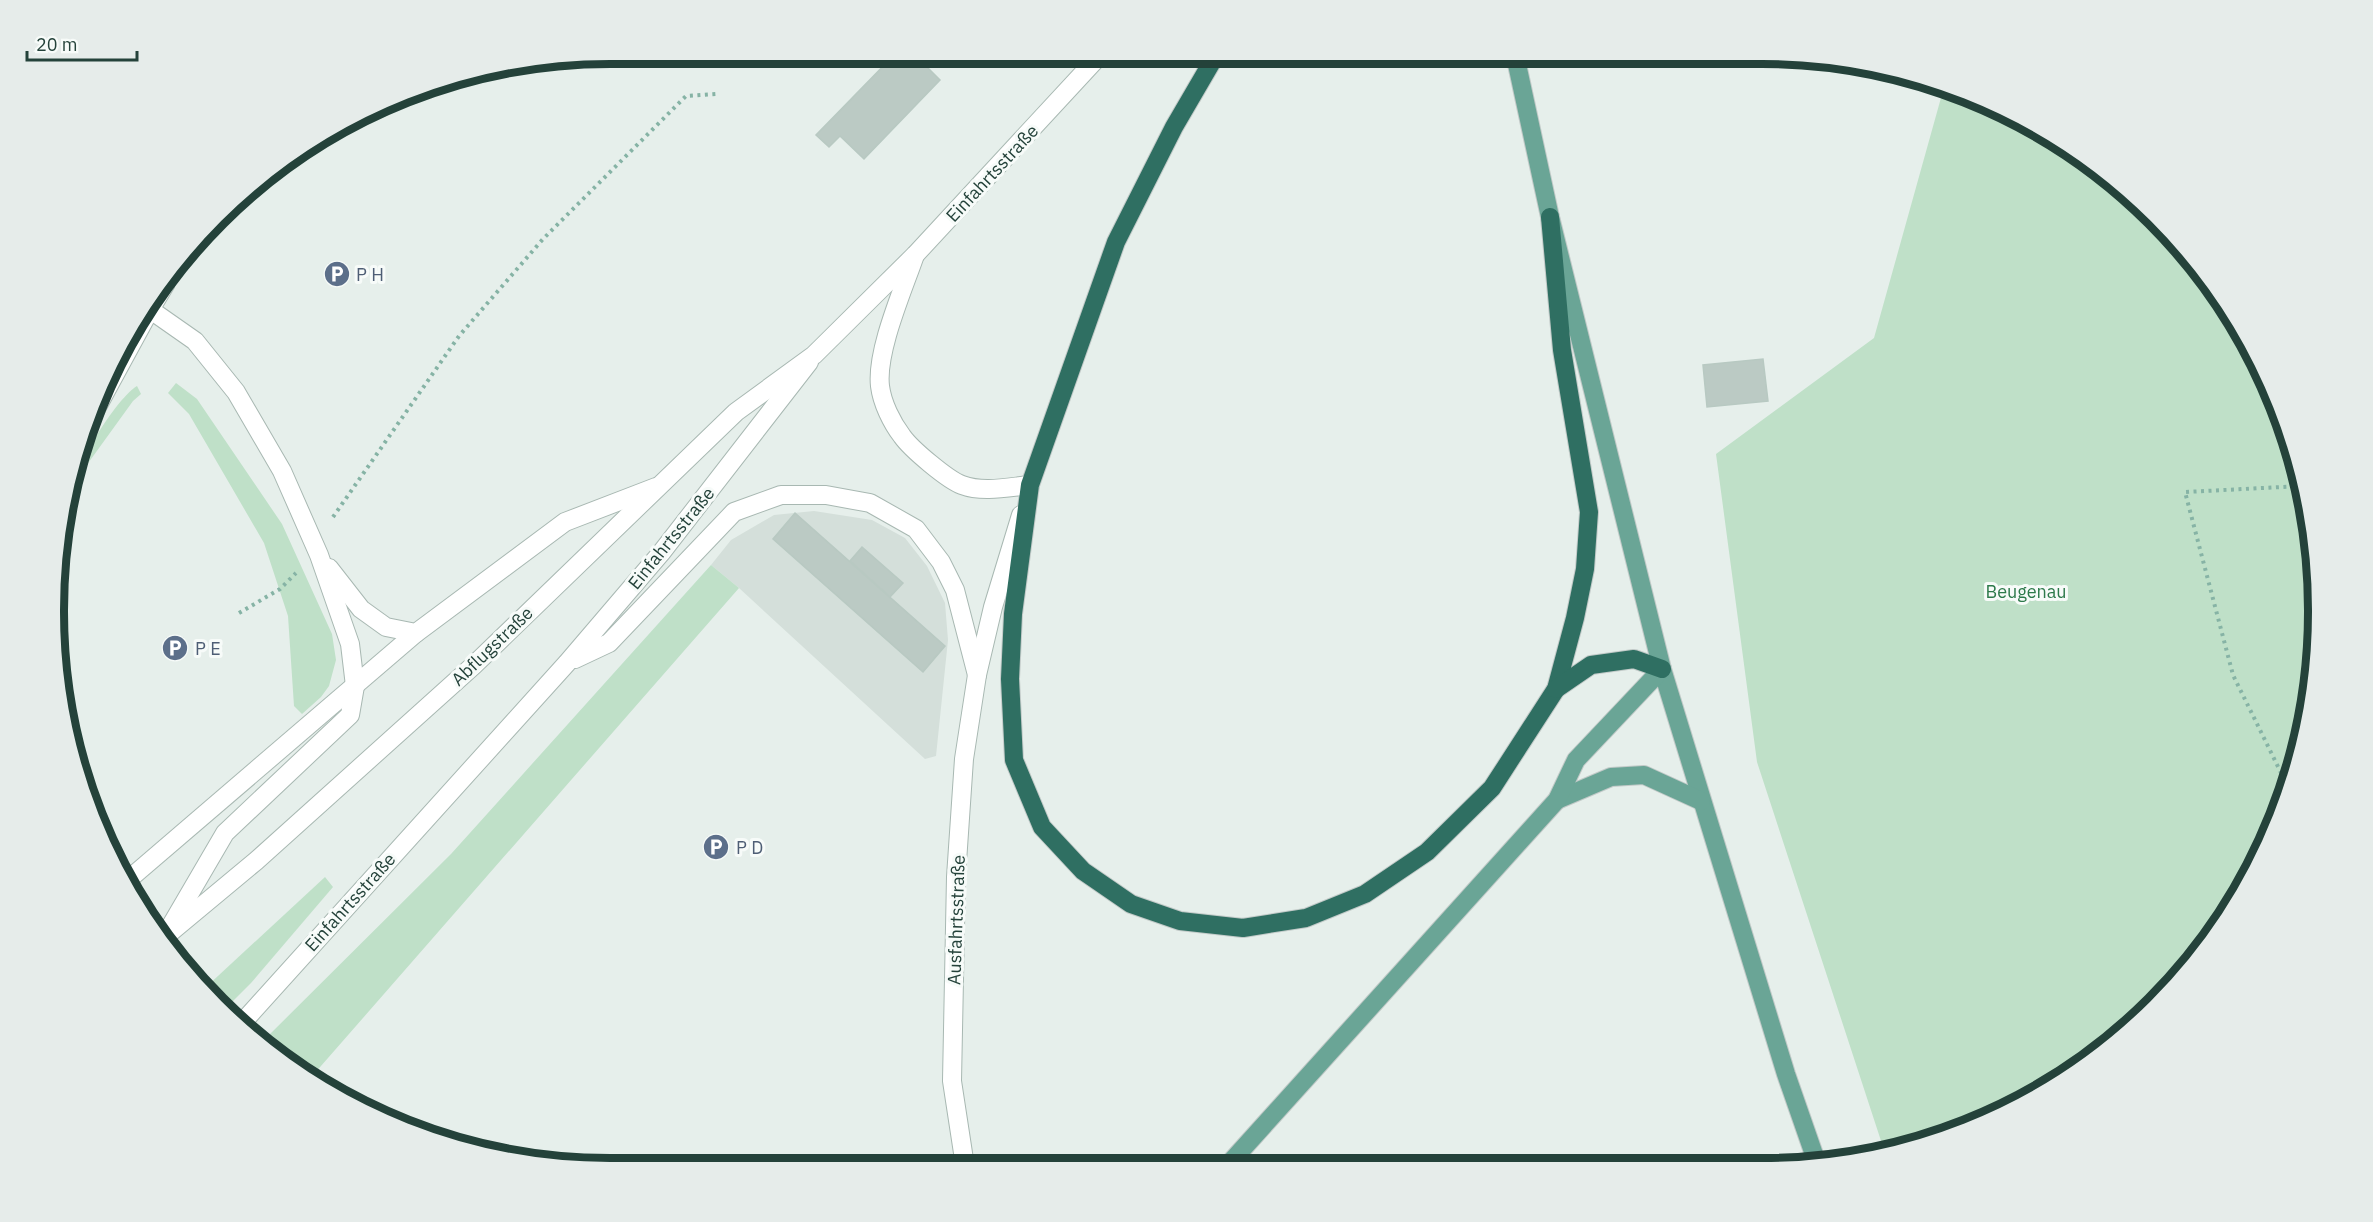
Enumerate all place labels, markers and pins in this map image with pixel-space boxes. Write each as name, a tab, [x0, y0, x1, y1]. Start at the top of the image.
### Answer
parking icon: P H	[322, 259, 352, 289]
place label: P H	[356, 263, 384, 286]
parking icon: P E	[160, 633, 190, 663]
place label: P E	[195, 637, 221, 660]
parking icon: P D	[701, 832, 731, 862]
place label: P D	[736, 836, 763, 859]

